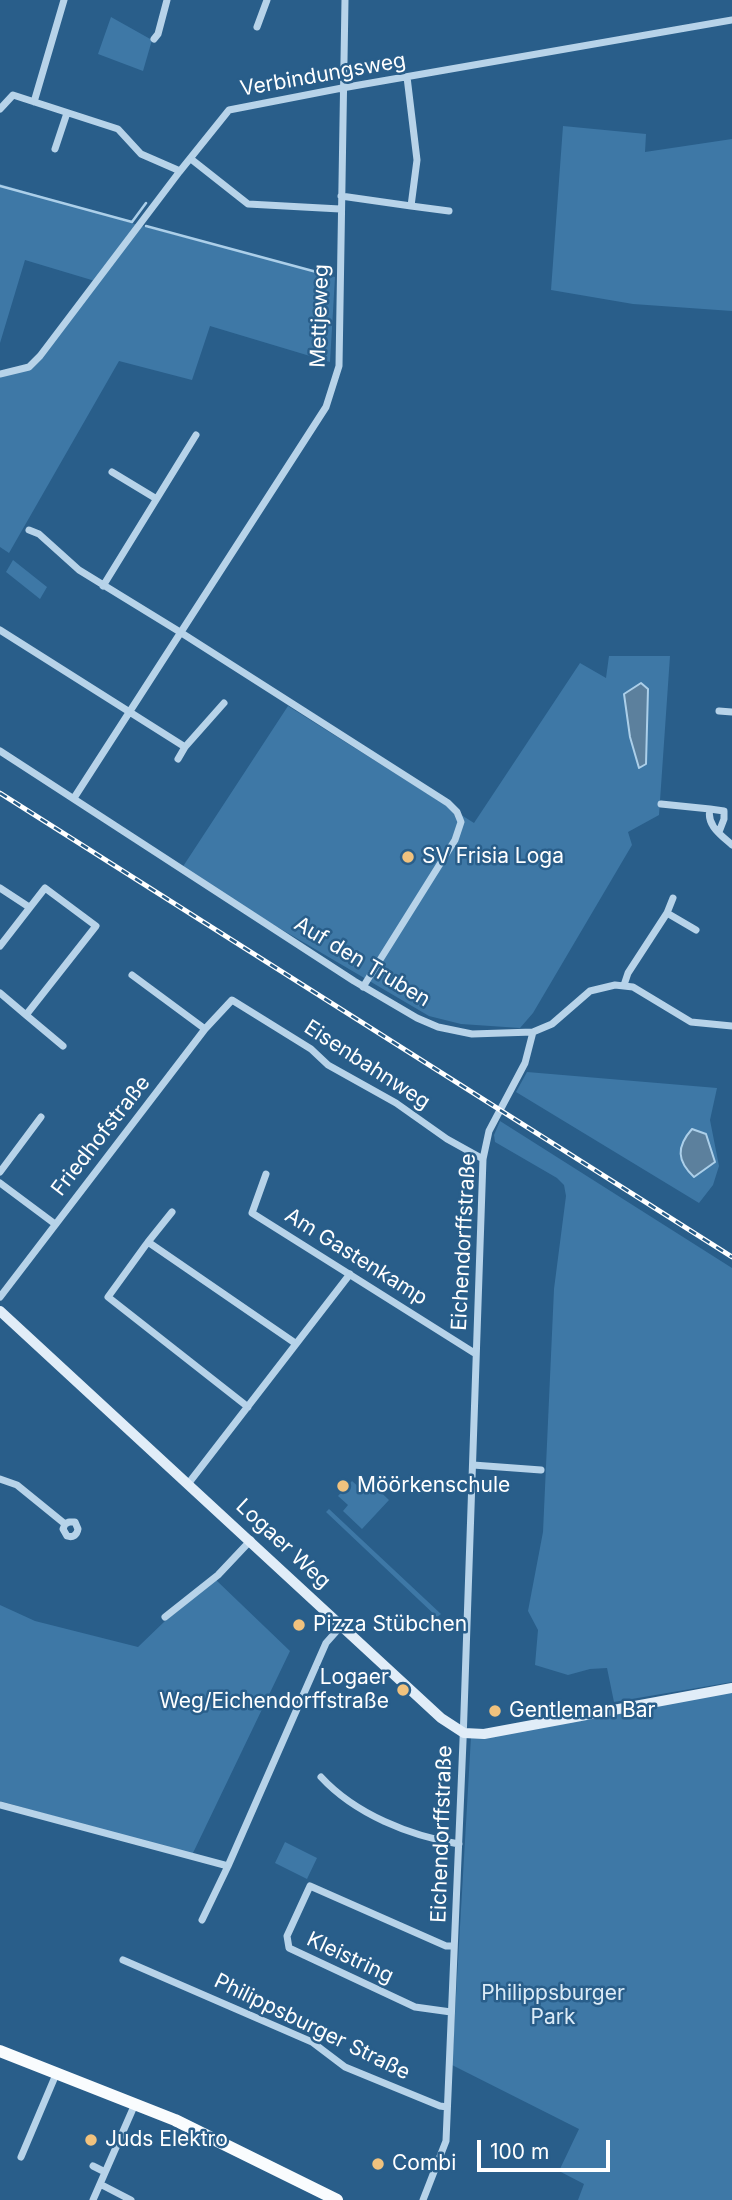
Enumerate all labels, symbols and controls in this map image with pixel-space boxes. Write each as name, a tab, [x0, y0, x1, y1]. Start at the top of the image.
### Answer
street label: Verbindungsweg	[238, 48, 408, 102]
street label: Mettjeweg	[306, 264, 334, 368]
place label: SV Frisia Loga	[422, 844, 564, 870]
marker: SV Frisia Loga	[400, 849, 416, 865]
street label: Auf den Truben	[289, 911, 435, 1013]
street label: Eisenbahnweg	[299, 1015, 435, 1115]
street label: Friedhofstraße	[46, 1071, 156, 1201]
street label: Eichendorffstraße	[447, 1153, 481, 1331]
street label: Am Gastenkamp	[280, 1203, 432, 1311]
place label: Möörkenschule	[357, 1473, 510, 1499]
marker: Möörkenschule	[335, 1478, 351, 1494]
street label: Logaer Weg	[231, 1494, 335, 1594]
place label: Pizza Stübchen	[313, 1612, 467, 1638]
marker: Pizza Stübchen	[291, 1617, 307, 1633]
place label: Logaer Weg/Eichendorffstraße	[159, 1665, 389, 1715]
marker: Logaer Weg/Eichendorffstraße	[395, 1682, 411, 1698]
place label: Gentleman Bar	[509, 1698, 655, 1724]
marker: Gentleman Bar	[487, 1703, 503, 1719]
street label: Eichendorffstraße	[426, 1745, 458, 1923]
street label: Kleistring	[302, 1927, 398, 1989]
street label: Philippsburger Straße	[210, 1969, 414, 2085]
park label: Philippsburger Park	[481, 1981, 625, 2031]
scale bar	[480, 2126, 613, 2170]
place label: Juds Elektro	[105, 2127, 228, 2153]
marker: Juds Elektro	[83, 2132, 99, 2148]
text: 100 m	[490, 2139, 549, 2164]
place label: Combi	[392, 2151, 456, 2177]
marker: Combi	[370, 2156, 386, 2172]

